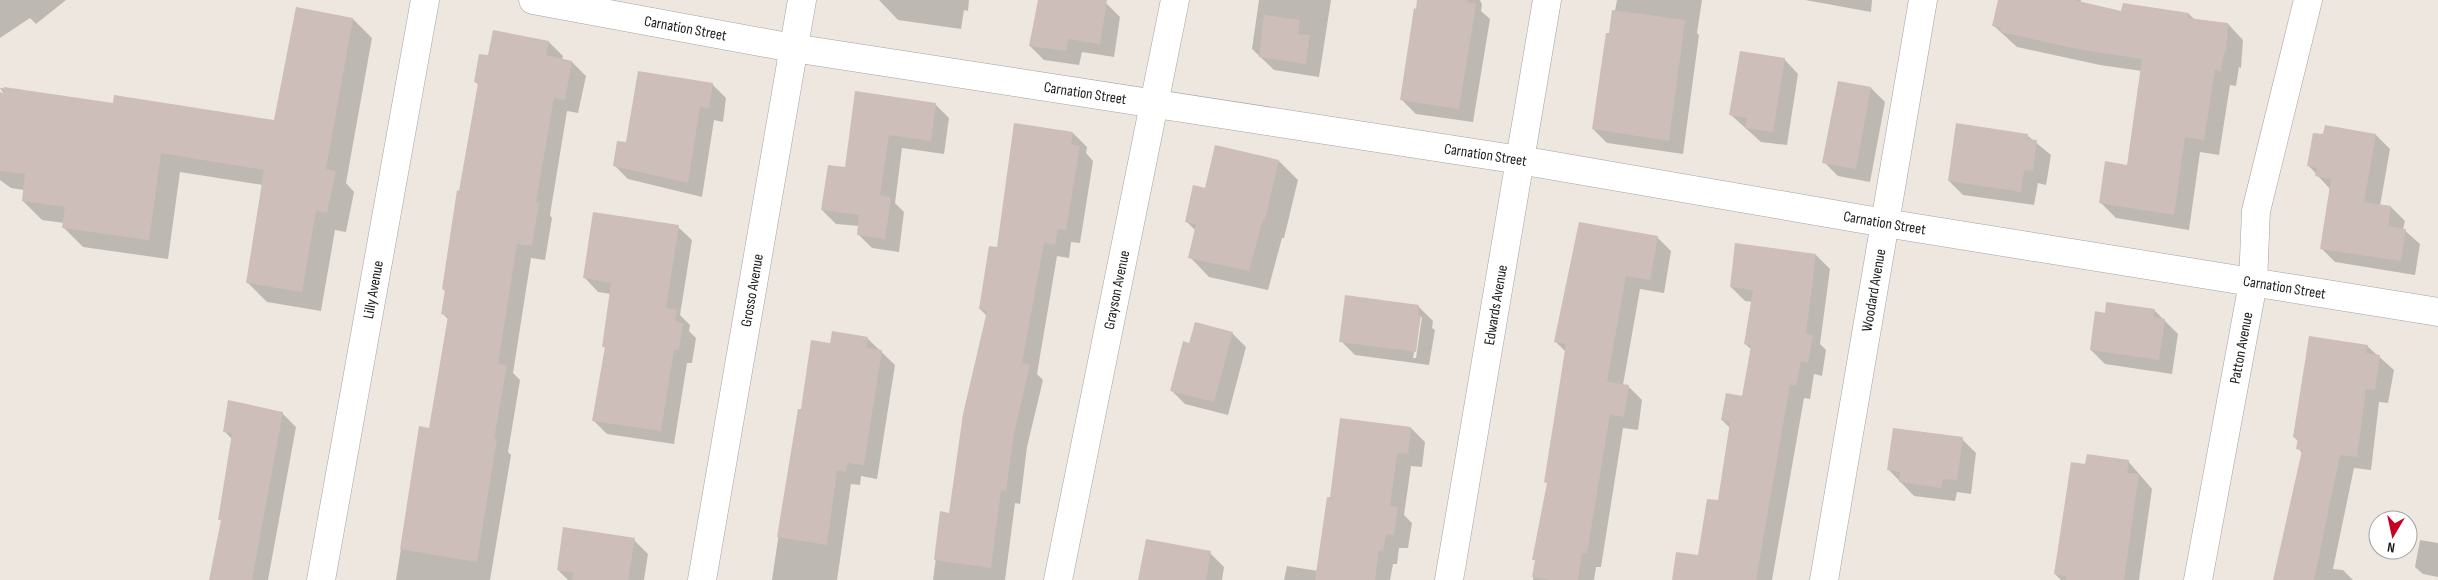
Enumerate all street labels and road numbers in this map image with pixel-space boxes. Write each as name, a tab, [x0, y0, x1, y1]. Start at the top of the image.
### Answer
street label: Carnation Street	[643, 12, 728, 46]
street label: Carnation Street	[1042, 78, 1128, 109]
street label: Carnation Street	[1443, 139, 1529, 171]
street label: Carnation Street	[1842, 207, 1928, 240]
street label: Woodard Avenue	[1858, 248, 1890, 333]
street label: Grayson Avenue	[1100, 249, 1134, 331]
street label: Grosso Avenue	[737, 252, 768, 328]
street label: Lilly Avenue	[359, 259, 388, 320]
street label: Edwards Avenue	[1480, 263, 1512, 347]
street label: Carnation Street	[2242, 272, 2328, 304]
street label: Patton Avenue	[2226, 311, 2257, 386]

